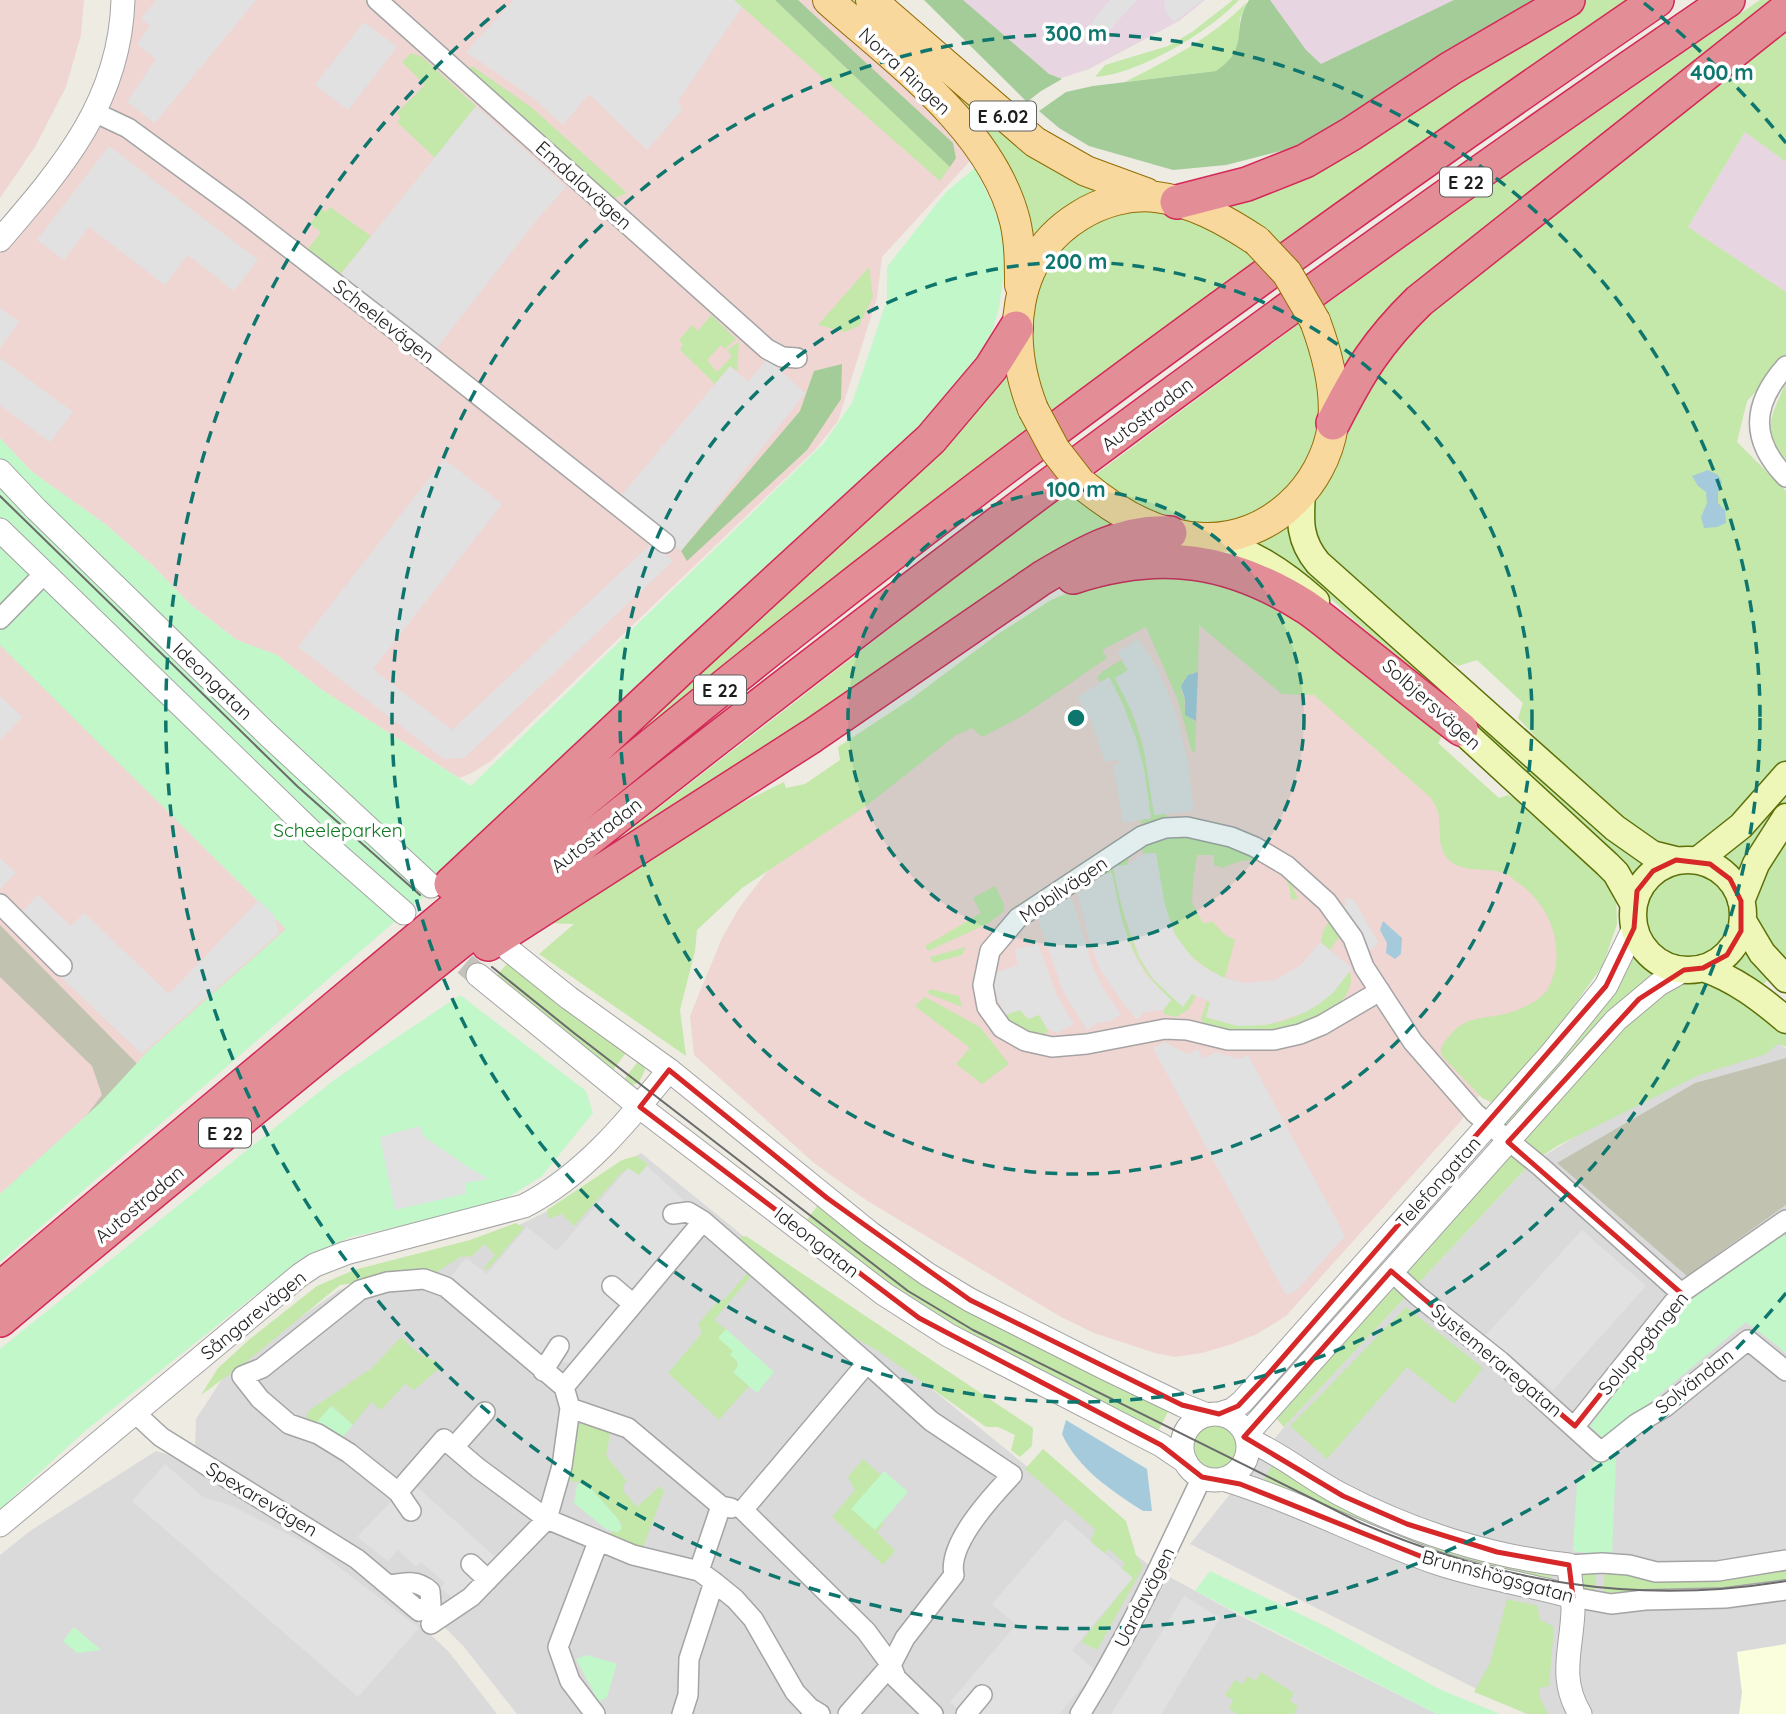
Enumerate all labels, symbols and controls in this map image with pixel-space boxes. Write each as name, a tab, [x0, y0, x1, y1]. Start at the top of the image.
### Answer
text: 300 m	[1045, 20, 1107, 46]
street label: Norra Ringen	[854, 22, 956, 120]
text: 400 m	[1690, 59, 1754, 85]
road number: E 6.02	[970, 102, 1036, 131]
street label: Emdalavägen	[531, 135, 637, 235]
road number: E 22	[1440, 168, 1492, 196]
text: 200 m	[1045, 248, 1107, 274]
street label: Scheelevägen	[328, 274, 440, 368]
street label: Autostradan	[1096, 372, 1198, 456]
text: 100 m	[1046, 476, 1106, 502]
street label: Ideongatan	[168, 637, 258, 725]
street label: Solbjersvägen	[1378, 653, 1486, 755]
road number: E 22	[694, 676, 746, 704]
centre of rings	[1064, 706, 1088, 730]
street label: Autostradan	[546, 792, 646, 878]
park label: Scheeleparken	[273, 818, 403, 842]
street label: Mobilvägen	[1014, 851, 1112, 927]
road number: E 22	[199, 1118, 251, 1148]
street label: Telefongatan	[1390, 1131, 1486, 1233]
street label: Autostradan	[90, 1160, 188, 1248]
street label: Ideongatan	[770, 1201, 864, 1283]
street label: Sångarevägen	[195, 1265, 311, 1365]
street label: Soluppgången	[1593, 1286, 1693, 1400]
street label: Systemeraregatan	[1427, 1298, 1567, 1422]
street label: Solvändan	[1650, 1343, 1738, 1419]
street label: Spexarevägen	[202, 1456, 322, 1542]
street label: Uardavägen	[1108, 1543, 1180, 1651]
street label: Brunnshögsgatan	[1419, 1544, 1577, 1608]

